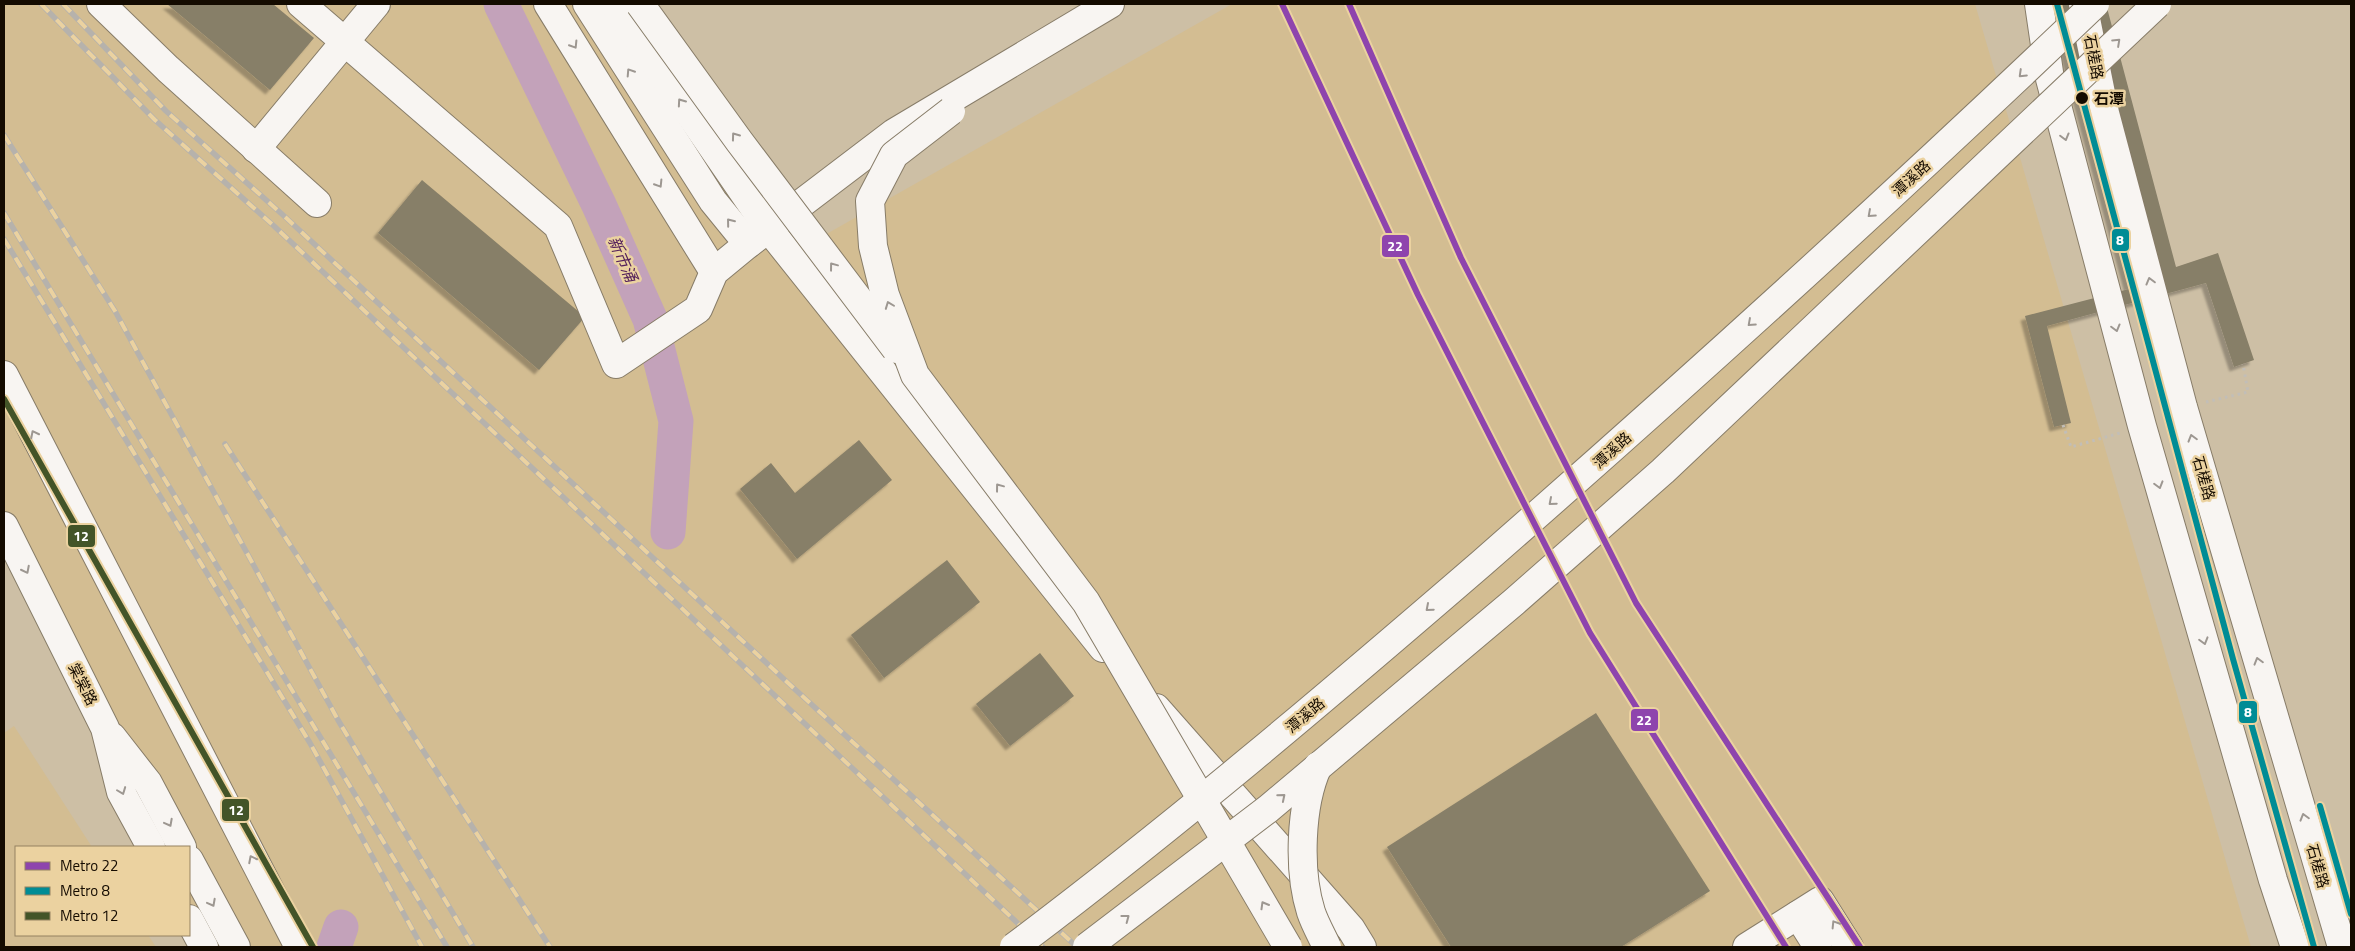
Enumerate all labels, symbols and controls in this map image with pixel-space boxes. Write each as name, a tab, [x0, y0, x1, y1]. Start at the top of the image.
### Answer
street label: 石槎路	[2078, 33, 2110, 81]
one-way arrow	[2111, 39, 2120, 48]
one-way arrow	[568, 40, 577, 49]
one-way arrow	[627, 68, 637, 77]
one-way arrow	[2018, 68, 2027, 77]
place label: 石潭	[2094, 87, 2124, 110]
marker: 石潭	[2074, 90, 2090, 106]
one-way arrow	[678, 98, 687, 107]
one-way arrow	[732, 132, 741, 142]
one-way arrow	[2060, 133, 2070, 141]
street label: 潭溪路	[1887, 154, 1935, 202]
one-way arrow	[653, 178, 663, 187]
one-way arrow	[1868, 208, 1877, 217]
one-way arrow	[727, 219, 736, 228]
line badge: 8	[2111, 228, 2130, 252]
text: 8	[2116, 229, 2124, 250]
water label: 新市涌	[602, 232, 645, 288]
line badge: 22	[1381, 234, 1410, 258]
text: 22	[1387, 235, 1403, 256]
one-way arrow	[830, 262, 839, 272]
one-way arrow	[2145, 277, 2155, 285]
one-way arrow	[885, 302, 895, 310]
one-way arrow	[1748, 318, 1757, 327]
one-way arrow	[2110, 324, 2121, 333]
street label: 潭溪路	[1588, 426, 1636, 474]
one-way arrow	[30, 430, 40, 439]
one-way arrow	[2188, 434, 2198, 442]
street label: 石槎路	[2187, 453, 2221, 503]
one-way arrow	[2153, 480, 2164, 489]
one-way arrow	[996, 484, 1005, 493]
one-way arrow	[1549, 496, 1558, 505]
line badge: 12	[67, 524, 96, 548]
text: 12	[73, 525, 89, 546]
one-way arrow	[20, 564, 30, 573]
one-way arrow	[1426, 603, 1435, 612]
one-way arrow	[2199, 636, 2209, 644]
one-way arrow	[2253, 657, 2263, 665]
street label: 棠棠路	[63, 659, 103, 709]
street label: 潭溪路	[1280, 692, 1330, 738]
line badge: 8	[2238, 700, 2258, 724]
text: 8	[2244, 701, 2252, 722]
line badge: 22	[1630, 708, 1659, 732]
text: 22	[1636, 709, 1652, 730]
one-way arrow	[116, 787, 126, 795]
one-way arrow	[1276, 793, 1285, 802]
line badge: 12	[221, 798, 250, 822]
text: 12	[228, 799, 244, 820]
one-way arrow	[2299, 813, 2309, 821]
one-way arrow	[163, 818, 173, 827]
street label: 石槎路	[2301, 841, 2335, 891]
legend	[15, 846, 190, 936]
text: Metro 22	[60, 854, 118, 877]
one-way arrow	[248, 855, 258, 864]
text: Metro 8	[60, 879, 110, 902]
one-way arrow	[206, 898, 216, 907]
one-way arrow	[1260, 902, 1270, 911]
text: Metro 12	[60, 904, 118, 927]
one-way arrow	[1120, 915, 1130, 924]
one-way arrow	[1831, 921, 1841, 930]

